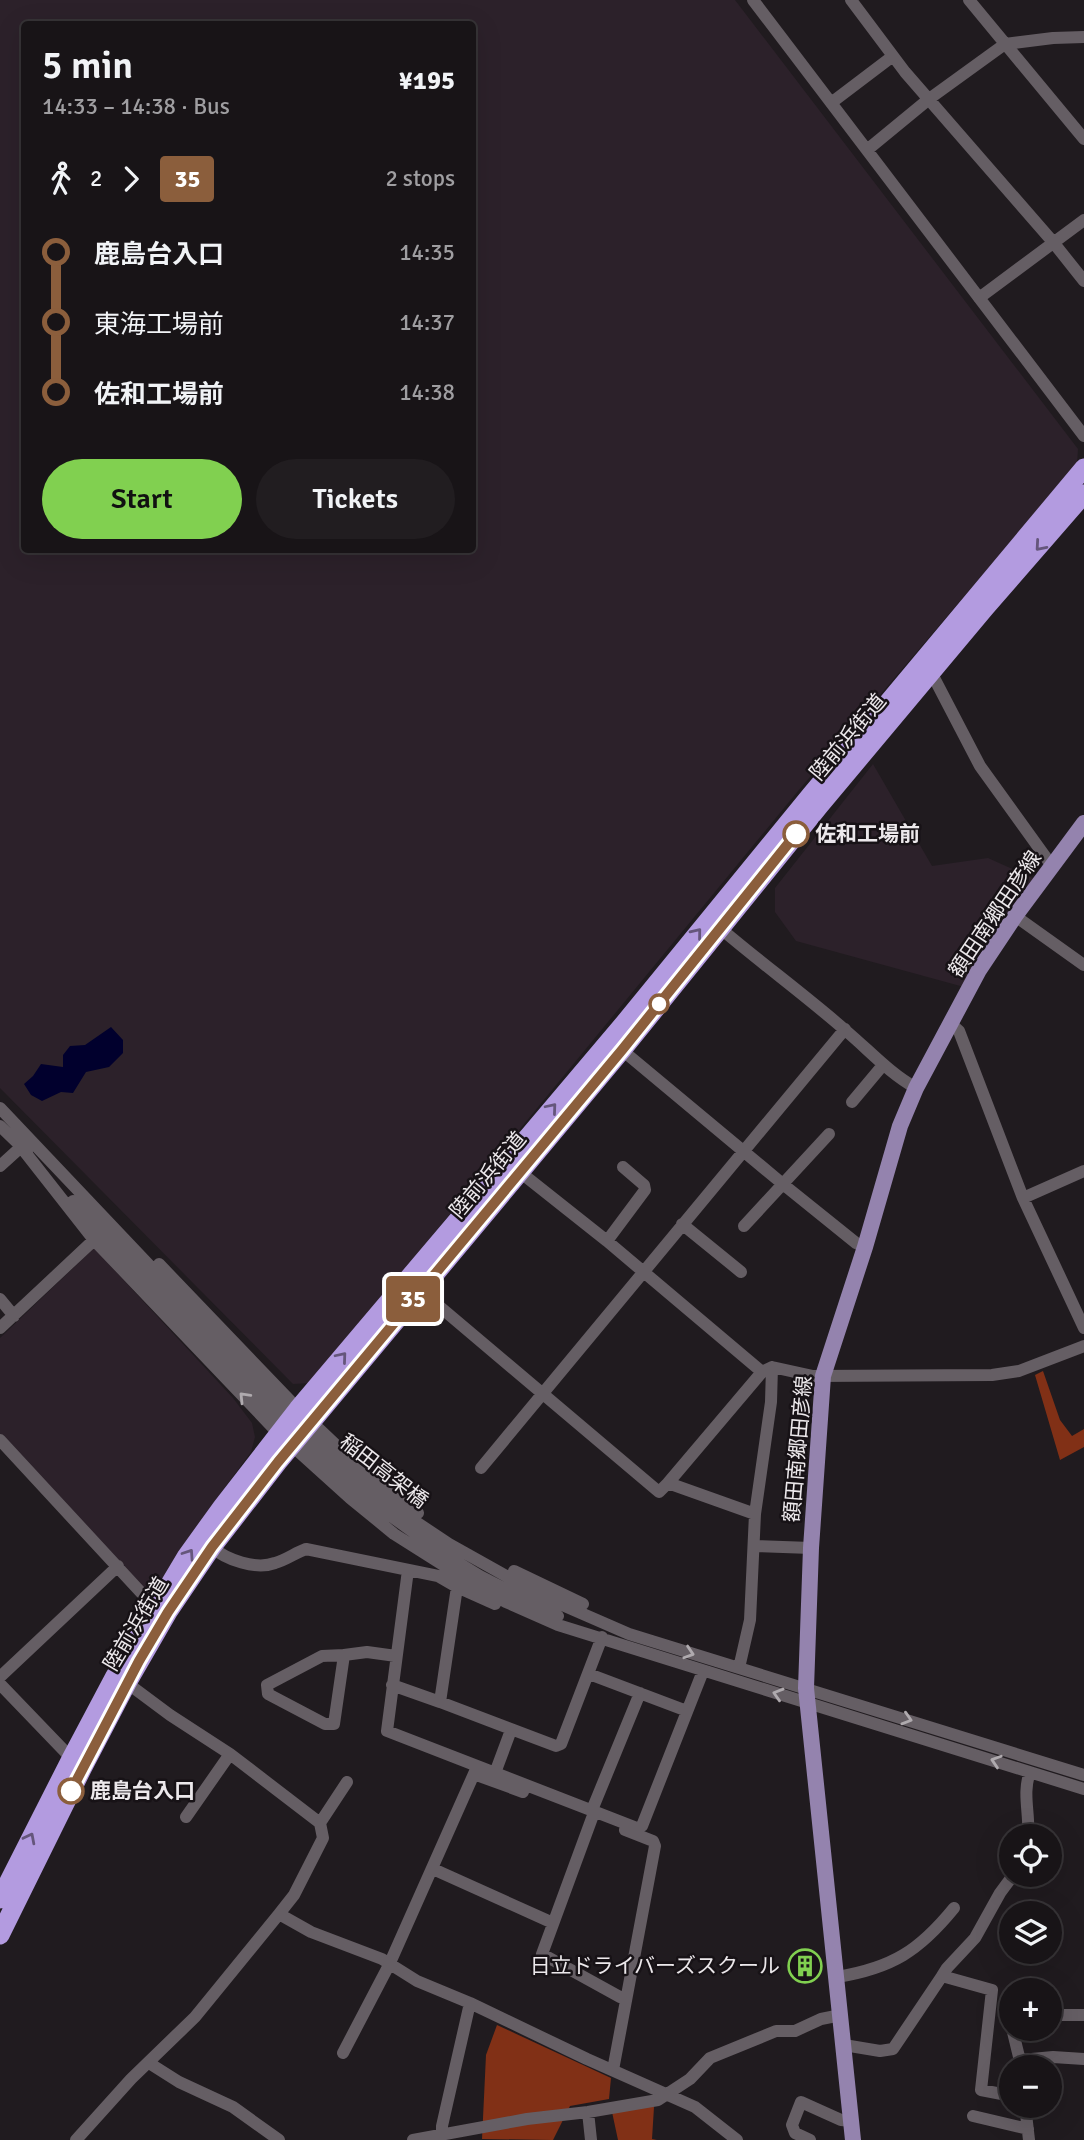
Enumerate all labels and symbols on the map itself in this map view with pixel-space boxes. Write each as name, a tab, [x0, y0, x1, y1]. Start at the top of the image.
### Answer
one-way arrow	[1036, 538, 1048, 551]
street label: 陸前浜街道	[804, 688, 892, 786]
marker: 佐和工場前	[783, 821, 809, 847]
place label: 佐和工場前	[815, 821, 920, 847]
street label: 額田南郷田彦線	[943, 846, 1047, 982]
one-way arrow	[689, 929, 701, 942]
unlabelled marker	[649, 994, 669, 1014]
one-way arrow	[544, 1104, 556, 1117]
street label: 陸前浜街道	[444, 1126, 532, 1224]
line badge: 35	[382, 1276, 444, 1322]
one-way arrow	[334, 1352, 346, 1365]
street label: 額田南郷田彦線	[779, 1375, 817, 1523]
one-way arrow	[239, 1392, 252, 1405]
street label: 稲田高架橋	[335, 1428, 433, 1514]
one-way arrow	[181, 1549, 193, 1562]
street label: 陸前浜街道	[98, 1572, 174, 1676]
one-way arrow	[683, 1644, 695, 1659]
one-way arrow	[772, 1688, 785, 1702]
one-way arrow	[900, 1711, 912, 1726]
one-way arrow	[990, 1755, 1002, 1770]
marker: 鹿島台入口	[58, 1778, 84, 1804]
place label: 鹿島台入口	[90, 1778, 195, 1804]
one-way arrow	[22, 1833, 36, 1845]
building icon: 日立ドライバーズスクール	[786, 1947, 824, 1985]
place label: 日立ドライバーズスクール	[529, 1953, 780, 1979]

